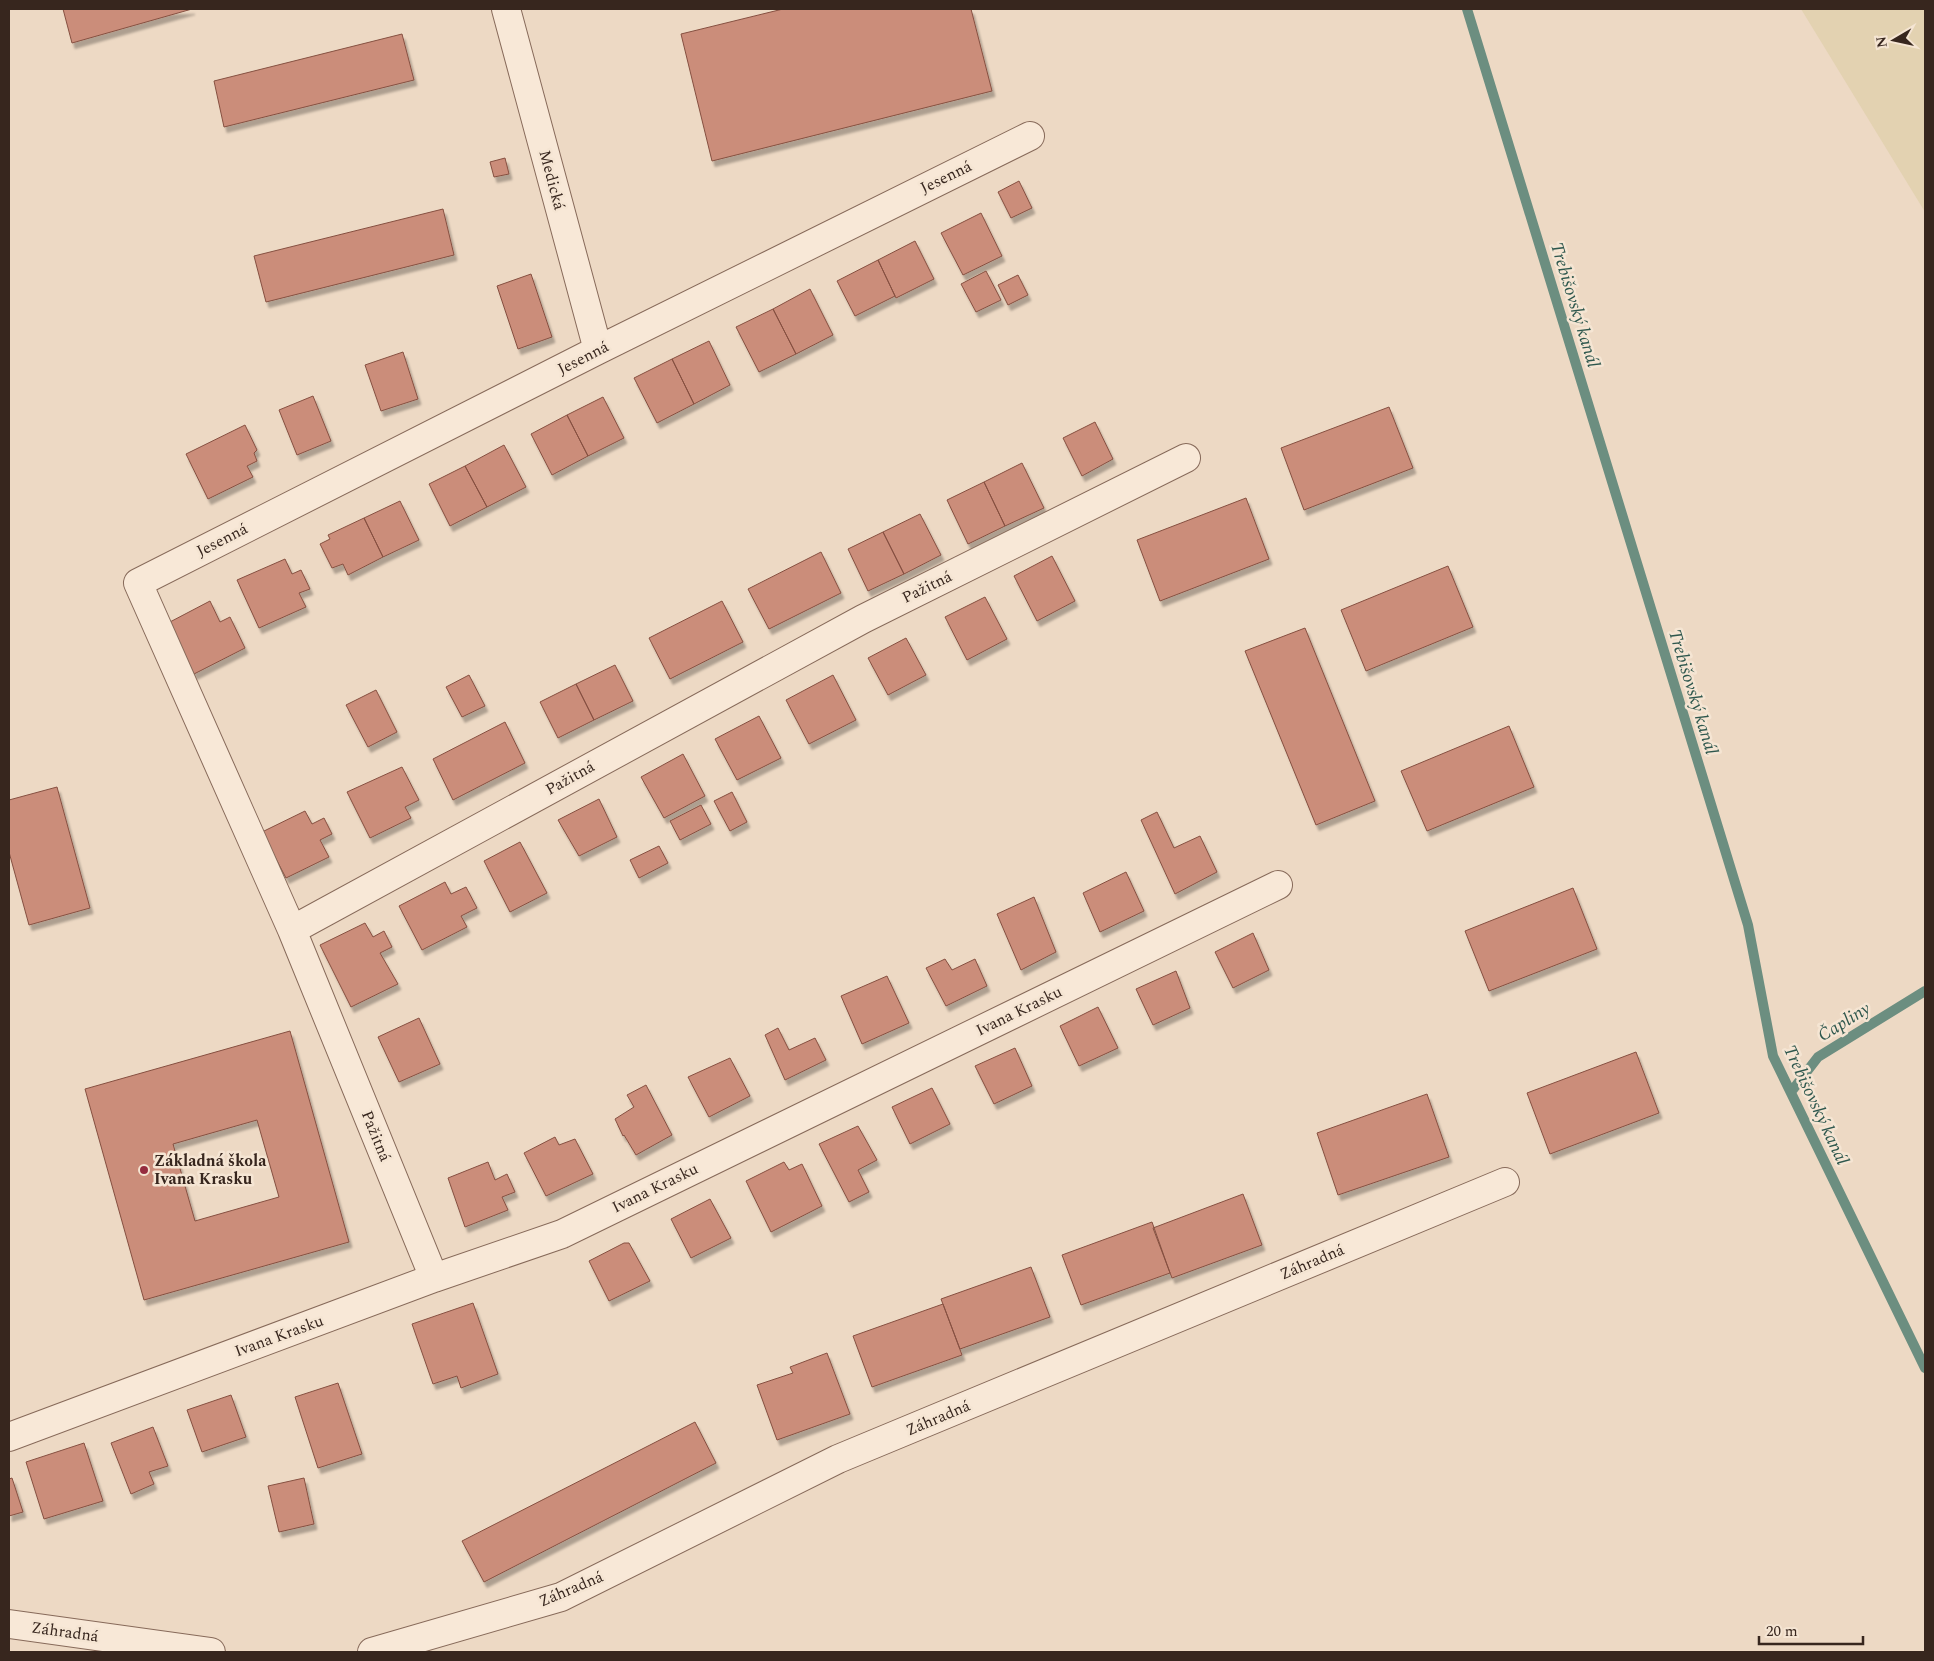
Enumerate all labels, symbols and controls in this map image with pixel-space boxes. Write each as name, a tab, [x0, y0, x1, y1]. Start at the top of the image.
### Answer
north arrow	[1869, 15, 1919, 65]
text: N	[1870, 35, 1893, 49]
street label: Medická	[532, 147, 572, 213]
street label: Jesenná	[916, 154, 976, 200]
water label: Trebišovský kanál	[1543, 239, 1607, 371]
street label: Jesenná	[553, 335, 613, 381]
street label: Jesenná	[192, 517, 252, 563]
street label: Pažitná	[898, 564, 956, 609]
water label: Trebišovský kanál	[1661, 626, 1725, 758]
street label: Pažitná	[541, 755, 599, 801]
street label: Ivana Krasku	[972, 980, 1066, 1042]
water label: Čapliny	[1813, 995, 1875, 1049]
water label: Trebišovský kanál	[1776, 1040, 1856, 1170]
street label: Pažitná	[355, 1107, 397, 1165]
place label: Základná škola Ivana Krasku	[154, 1149, 267, 1191]
street label: Ivana Krasku	[608, 1157, 702, 1219]
marker: Základná škola Ivana Krasku	[138, 1164, 150, 1176]
street label: Záhradná	[1276, 1238, 1348, 1286]
street label: Ivana Krasku	[231, 1309, 327, 1363]
street label: Záhradná	[902, 1394, 974, 1442]
street label: Záhradná	[535, 1565, 607, 1613]
scale bar	[1759, 1614, 1863, 1646]
street label: Záhradná	[30, 1615, 100, 1649]
text: 20 m	[1766, 1620, 1798, 1643]

